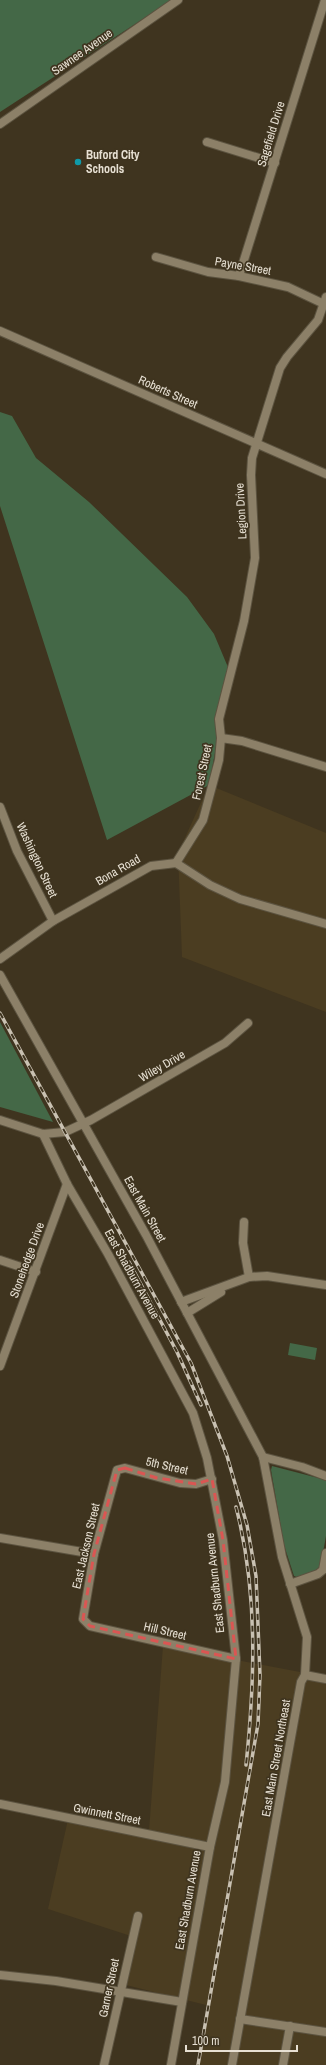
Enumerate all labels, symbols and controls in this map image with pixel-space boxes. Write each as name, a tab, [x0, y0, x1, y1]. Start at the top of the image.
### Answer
street label: Sawnee Avenue	[48, 25, 116, 79]
street label: Sagefield Drive	[253, 99, 289, 169]
place label: Buford City Schools	[86, 147, 140, 177]
marker: Buford City Schools	[73, 157, 83, 167]
street label: Payne Street	[214, 253, 273, 279]
street label: Roberts Street	[136, 372, 200, 412]
street label: Legion Drive	[232, 482, 250, 540]
street label: Forest Street	[188, 742, 216, 801]
street label: Washington Street	[13, 820, 62, 900]
street label: Bona Road	[93, 851, 143, 889]
street label: Wiley Drive	[136, 1046, 188, 1086]
street label: East Main Street	[120, 1173, 170, 1245]
street label: Stonehedge Drive	[6, 1220, 48, 1300]
street label: East Shadburn Avenue	[101, 1226, 163, 1322]
street label: 5th Street	[144, 1453, 190, 1479]
street label: East Jackson Street	[68, 1501, 104, 1590]
street label: East Shadburn Avenue	[202, 1532, 228, 1634]
street label: Hill Street	[142, 1618, 188, 1644]
street label: East Main Street Northeast	[258, 1698, 294, 1818]
street label: Gwinnett Street	[72, 1800, 142, 1828]
street label: East Shadburn Avenue	[171, 1849, 205, 1951]
street label: Garner Street	[95, 1957, 123, 2019]
scale bar	[186, 2027, 297, 2053]
text: 100 m	[192, 2033, 219, 2049]

